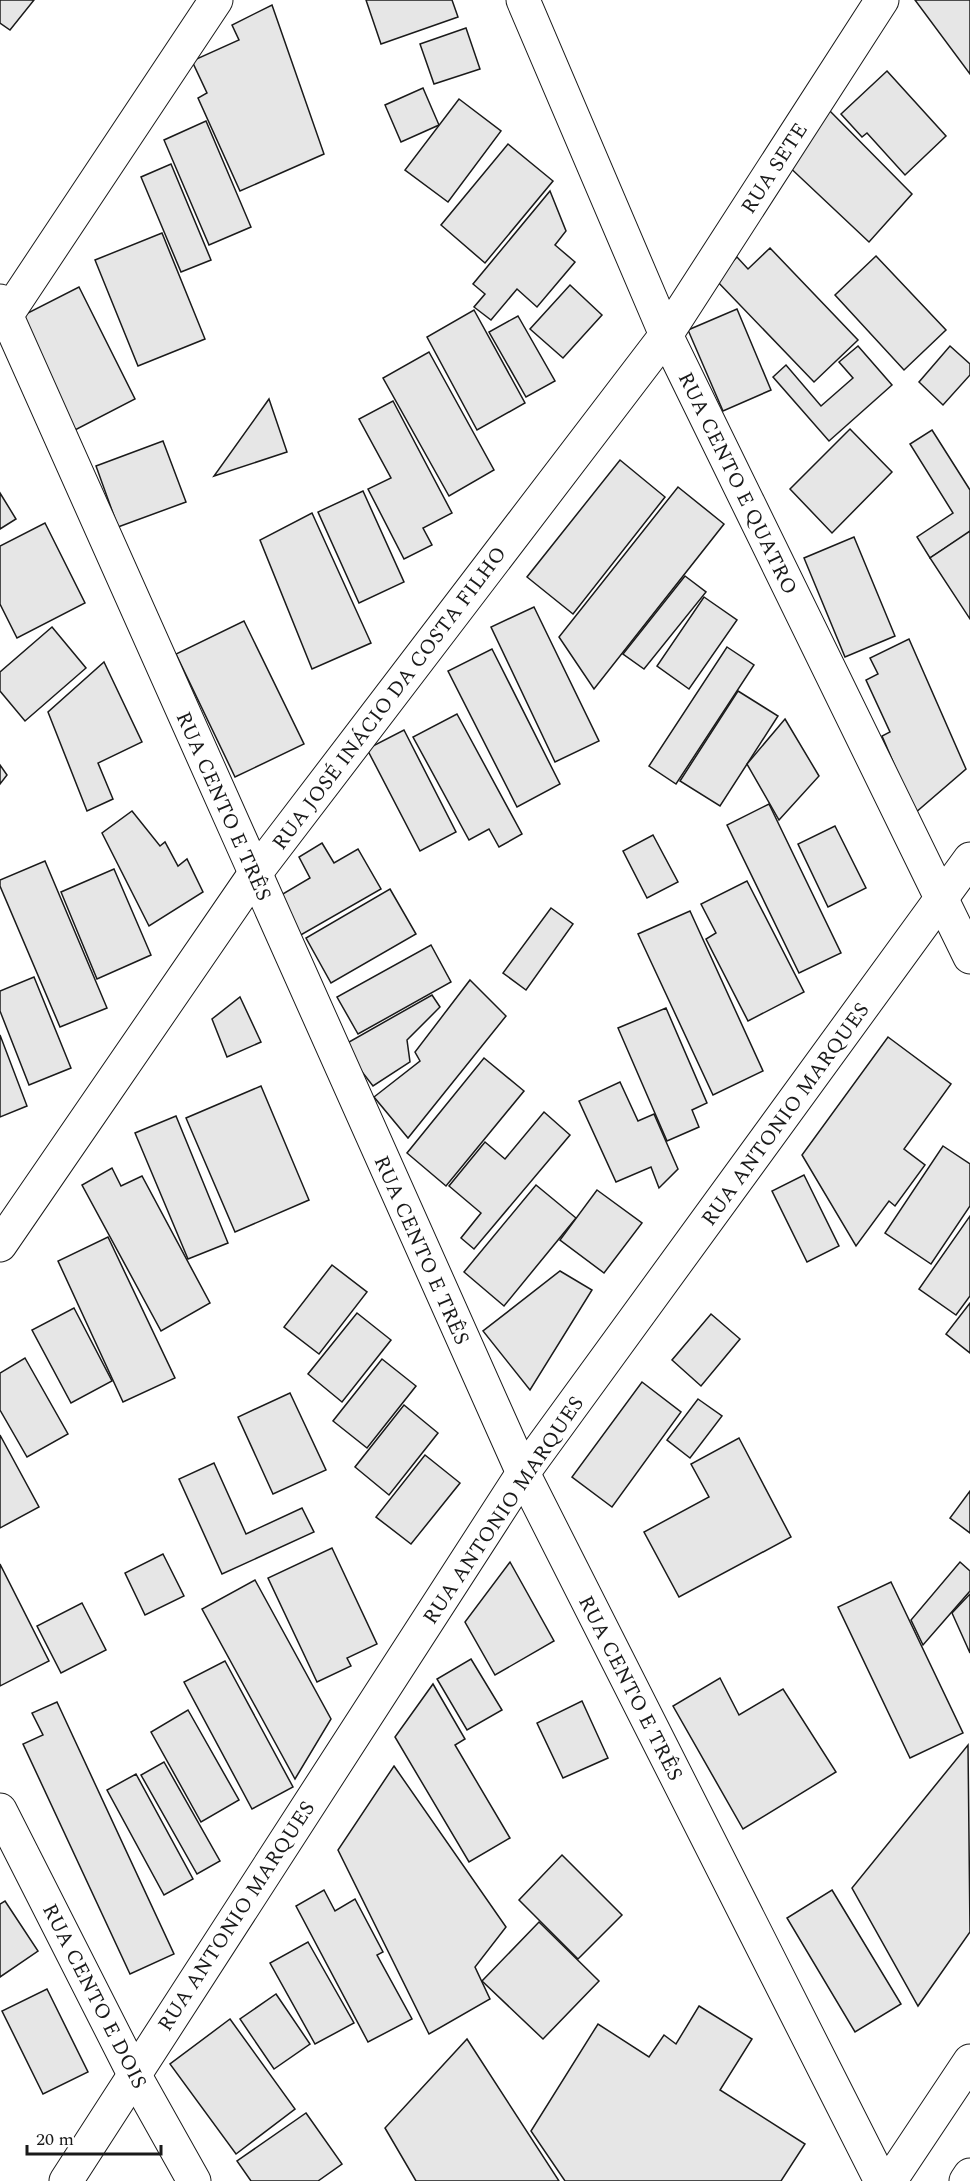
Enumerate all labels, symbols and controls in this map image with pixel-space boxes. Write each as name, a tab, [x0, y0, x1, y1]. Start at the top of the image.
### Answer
street label: RUA SETE	[733, 117, 816, 221]
street label: RUA CENTO E QUATRO	[669, 366, 805, 600]
street label: RUA JOSÉ INÁCIO DA COSTA FILHO	[265, 540, 515, 857]
street label: RUA CENTO E TRÊS	[167, 706, 279, 906]
street label: RUA ANTONIO MARQUES	[694, 996, 878, 1233]
street label: RUA CENTO E TRÊS	[365, 1150, 477, 1350]
street label: RUA ANTONIO MARQUES	[415, 1390, 592, 1631]
street label: RUA CENTO E TRÊS	[569, 1590, 691, 1787]
street label: RUA ANTONIO MARQUES	[150, 1795, 324, 2038]
street label: RUA CENTO E DOIS	[33, 1898, 155, 2095]
scale bar	[27, 2118, 160, 2156]
text: 20 m	[36, 2126, 74, 2153]

